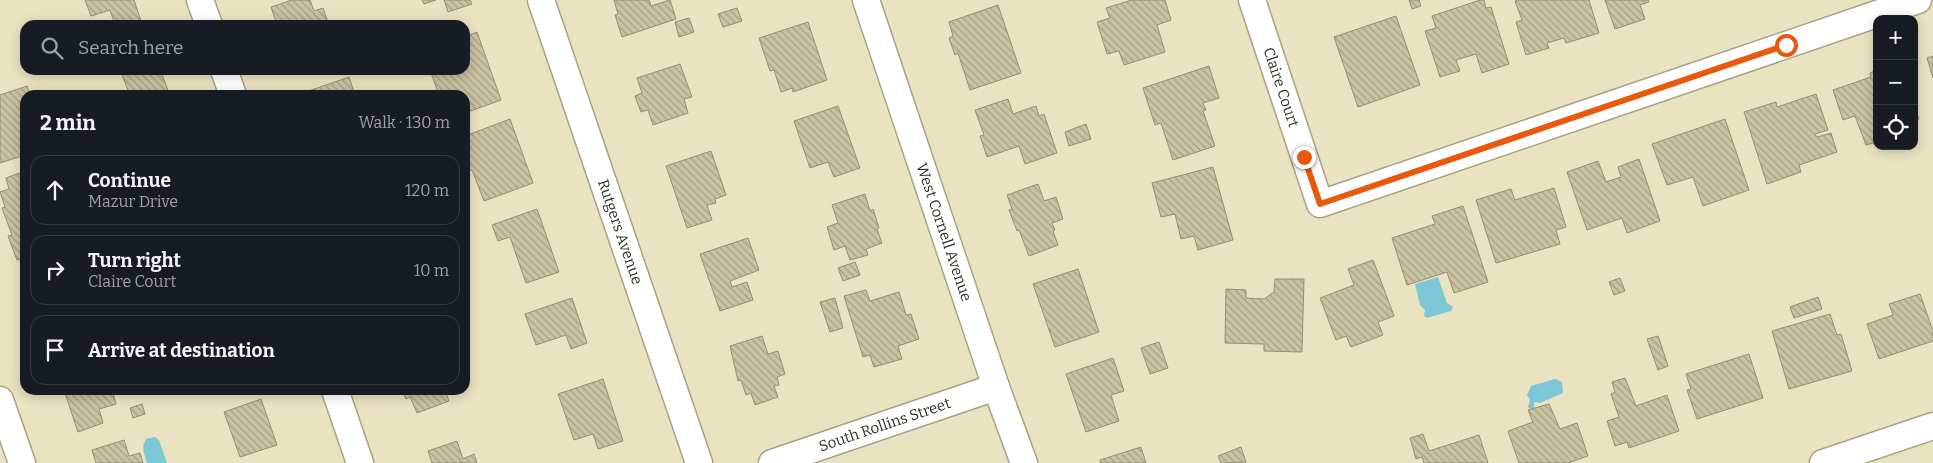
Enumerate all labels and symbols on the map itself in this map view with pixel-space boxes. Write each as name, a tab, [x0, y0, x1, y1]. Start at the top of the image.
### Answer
route start	[1775, 34, 1798, 57]
street label: Claire Court	[1259, 45, 1303, 130]
route end	[1293, 146, 1316, 169]
street label: West Cornell Avenue	[912, 161, 976, 304]
street label: Rutgers Avenue	[594, 177, 646, 287]
street label: South Rollins Street	[817, 394, 953, 455]

